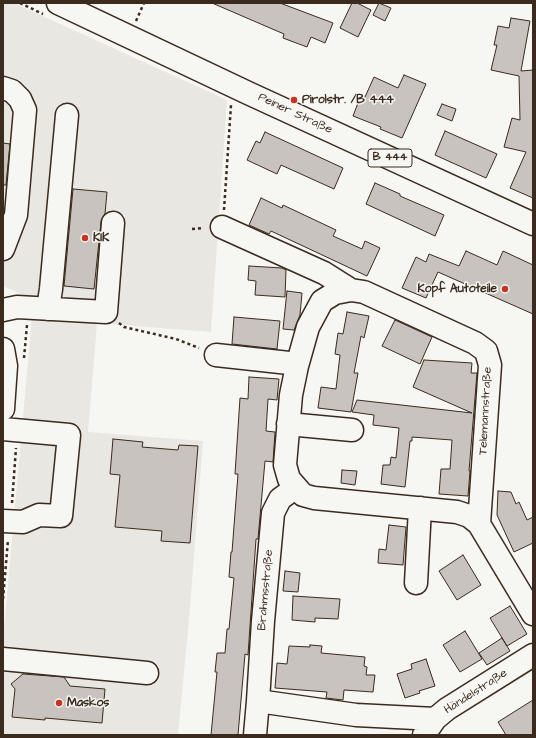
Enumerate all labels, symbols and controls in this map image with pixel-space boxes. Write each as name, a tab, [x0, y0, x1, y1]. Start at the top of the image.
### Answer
street label: Peiner Straße	[256, 91, 334, 137]
place label: Pirolstr. /B 444	[302, 93, 394, 107]
marker: Pirolstr. /B 444	[289, 95, 299, 105]
road number: B 444	[368, 149, 412, 167]
place label: KIK	[93, 231, 109, 245]
marker: KIK	[80, 233, 90, 243]
place label: Kopf Autoteile	[417, 282, 497, 296]
marker: Kopf Autoteile	[500, 284, 510, 294]
street label: Telemannstraße	[476, 366, 496, 456]
street label: Brahmsstraße	[255, 549, 277, 631]
street label: Händelstraße	[442, 666, 510, 718]
place label: Maskos	[67, 696, 109, 710]
marker: Maskos	[54, 698, 64, 708]

